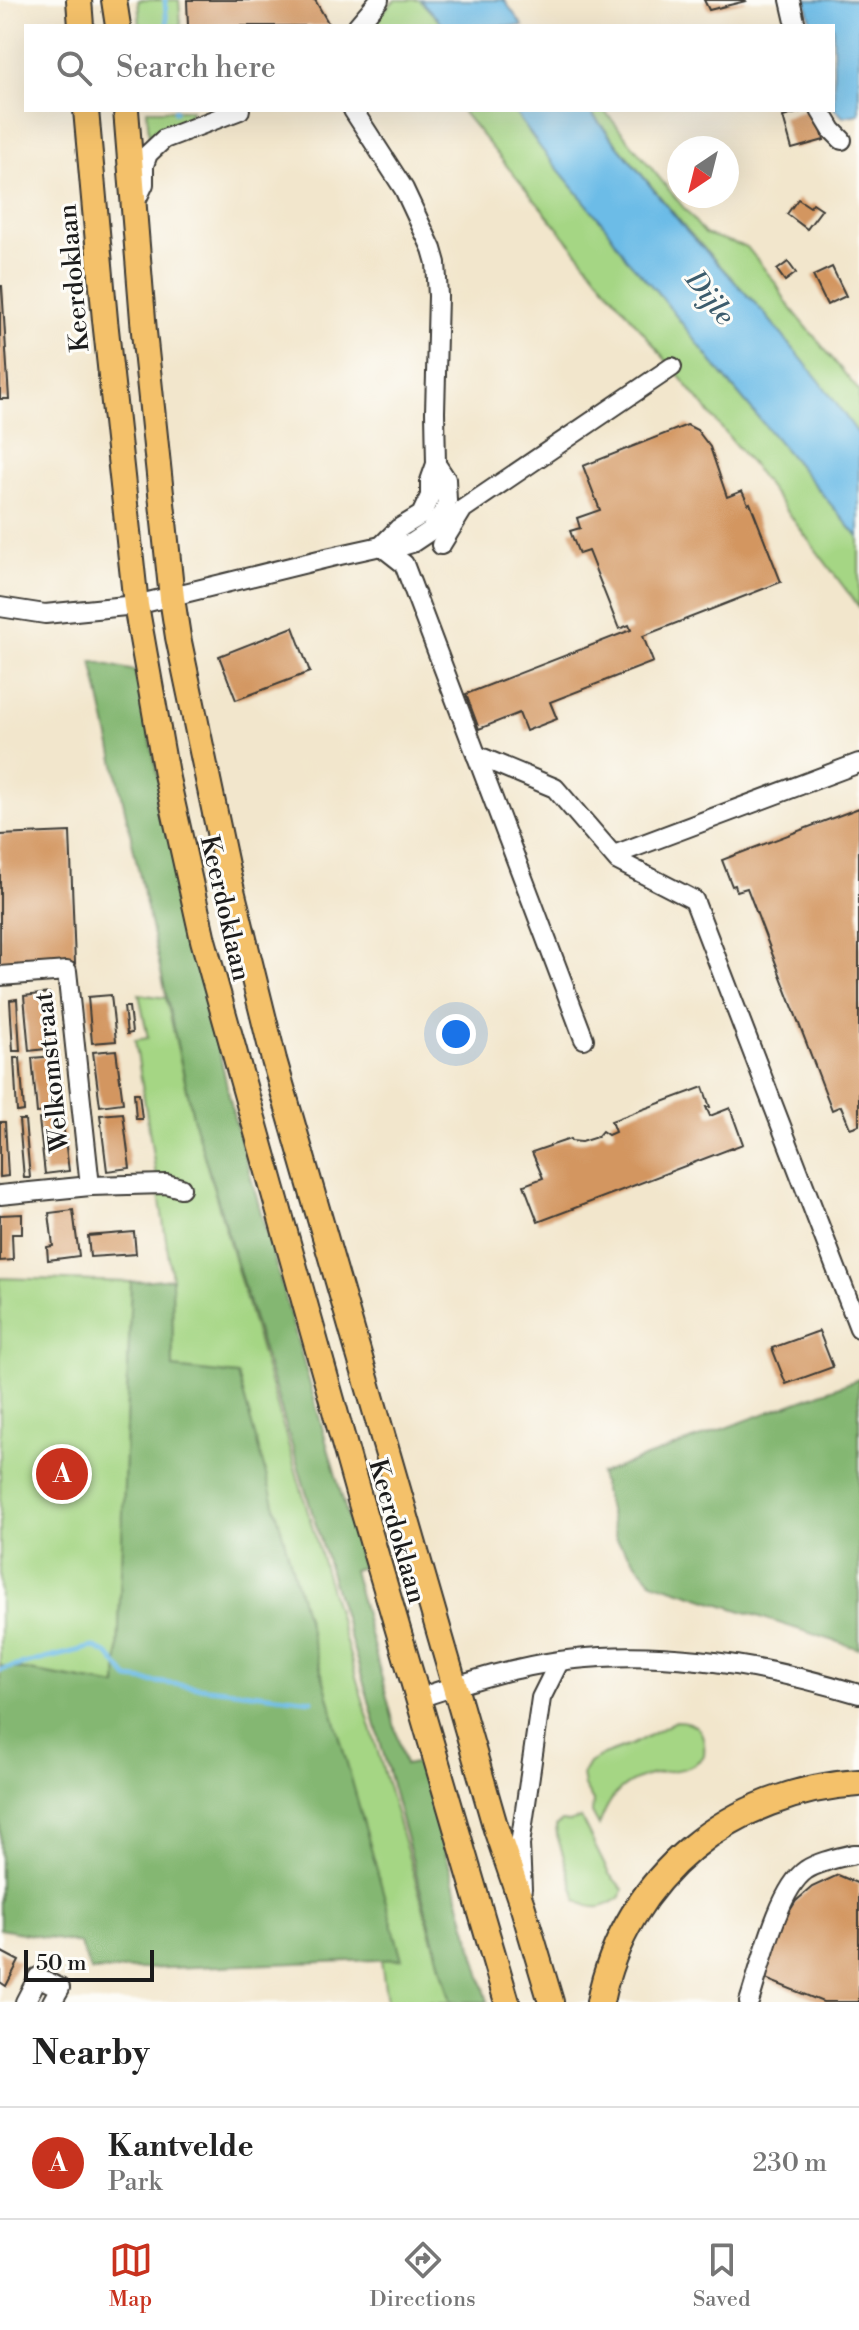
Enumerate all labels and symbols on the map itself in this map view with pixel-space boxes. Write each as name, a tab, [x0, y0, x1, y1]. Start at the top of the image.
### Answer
north arrow	[667, 136, 739, 208]
street label: Keerdoklaan	[52, 203, 96, 353]
water label: Dijle	[677, 263, 742, 332]
street label: Keerdoklaan	[193, 832, 257, 984]
street label: Welkomstraat	[28, 990, 76, 1155]
your location	[436, 1014, 476, 1054]
pin: A	[36, 1444, 88, 1504]
street label: Keerdoklaan	[361, 1455, 433, 1607]
scale bar	[24, 1946, 154, 1982]

